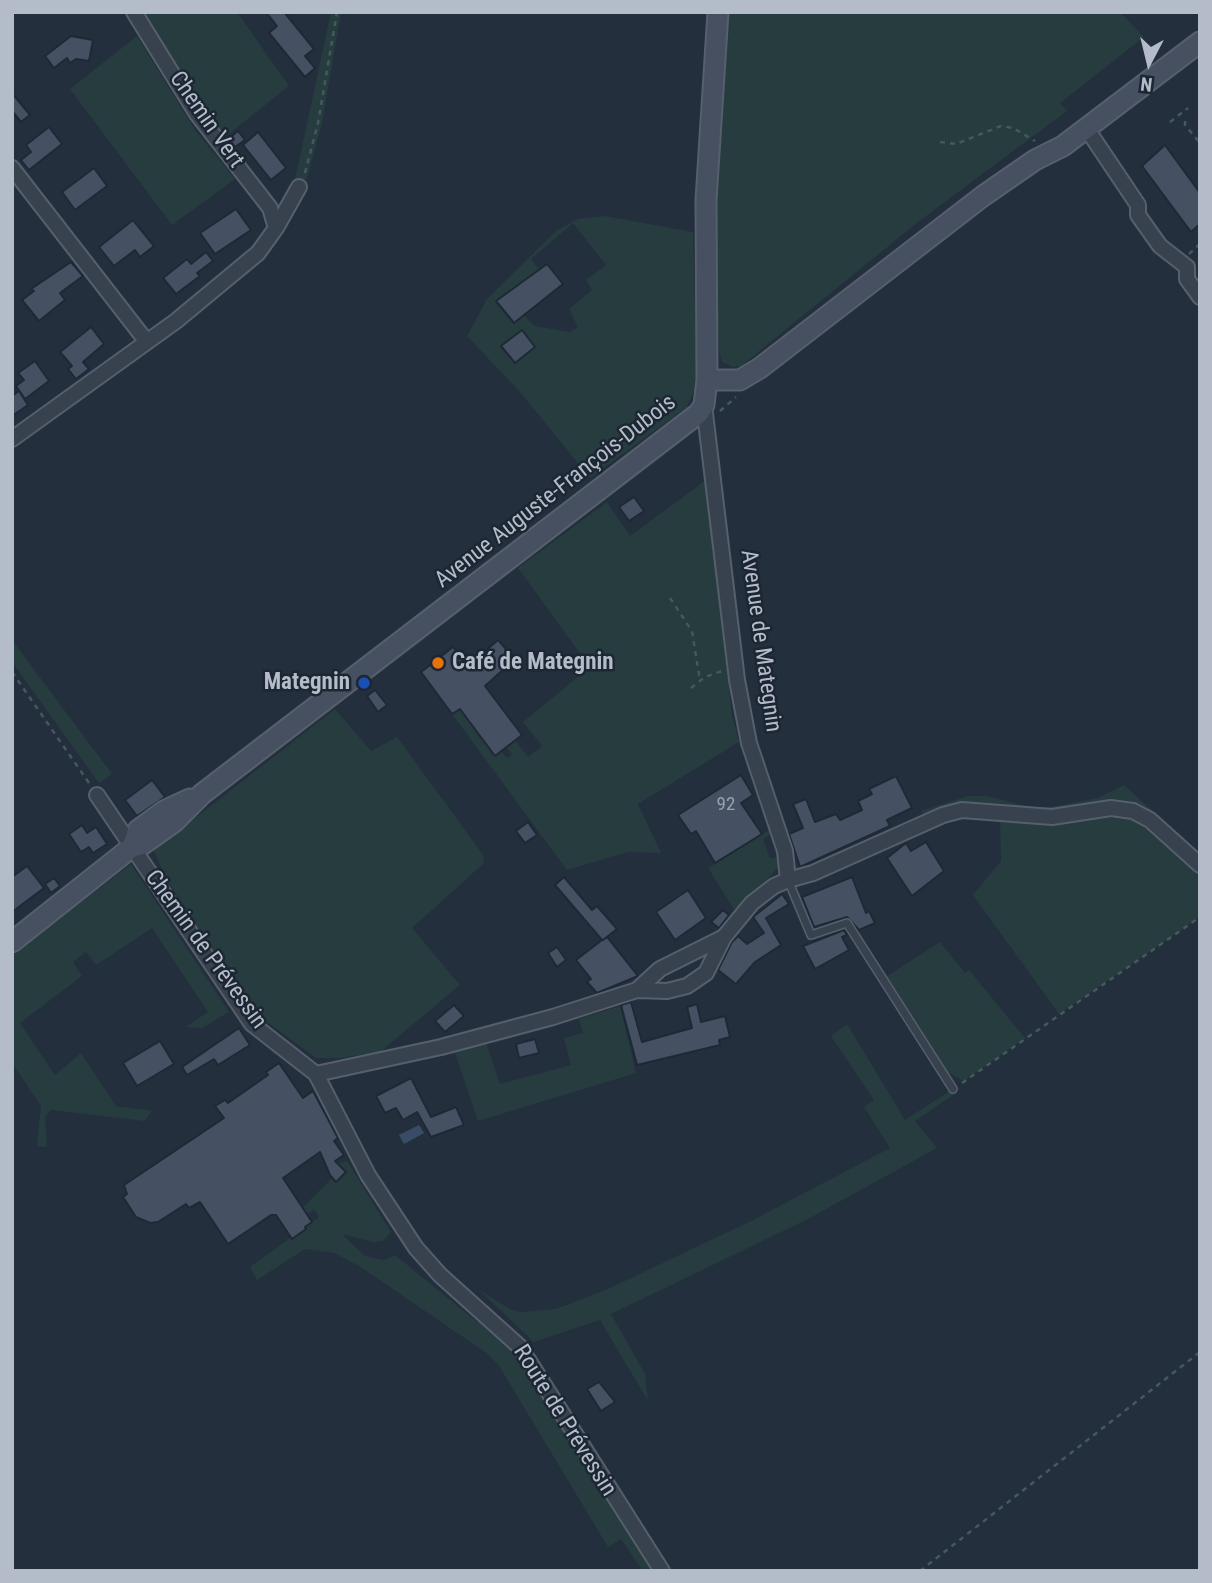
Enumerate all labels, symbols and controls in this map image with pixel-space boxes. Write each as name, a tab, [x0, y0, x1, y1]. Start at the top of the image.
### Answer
north arrow	[1114, 28, 1184, 98]
street label: Chemin Vert	[163, 66, 249, 174]
text: N	[1139, 72, 1154, 96]
street label: Avenue Auguste-François-Dubois	[430, 389, 682, 595]
street label: Avenue de Mategnin	[734, 548, 786, 734]
place label: Café de Mategnin	[452, 649, 614, 677]
marker: Café de Mategnin	[430, 655, 446, 671]
place label: Mategnin	[264, 669, 350, 697]
marker: Mategnin	[356, 675, 372, 691]
house number: 92	[717, 794, 735, 816]
street label: Chemin de Prévessin	[138, 865, 272, 1035]
street label: Route de Prévessin	[506, 1340, 622, 1502]

